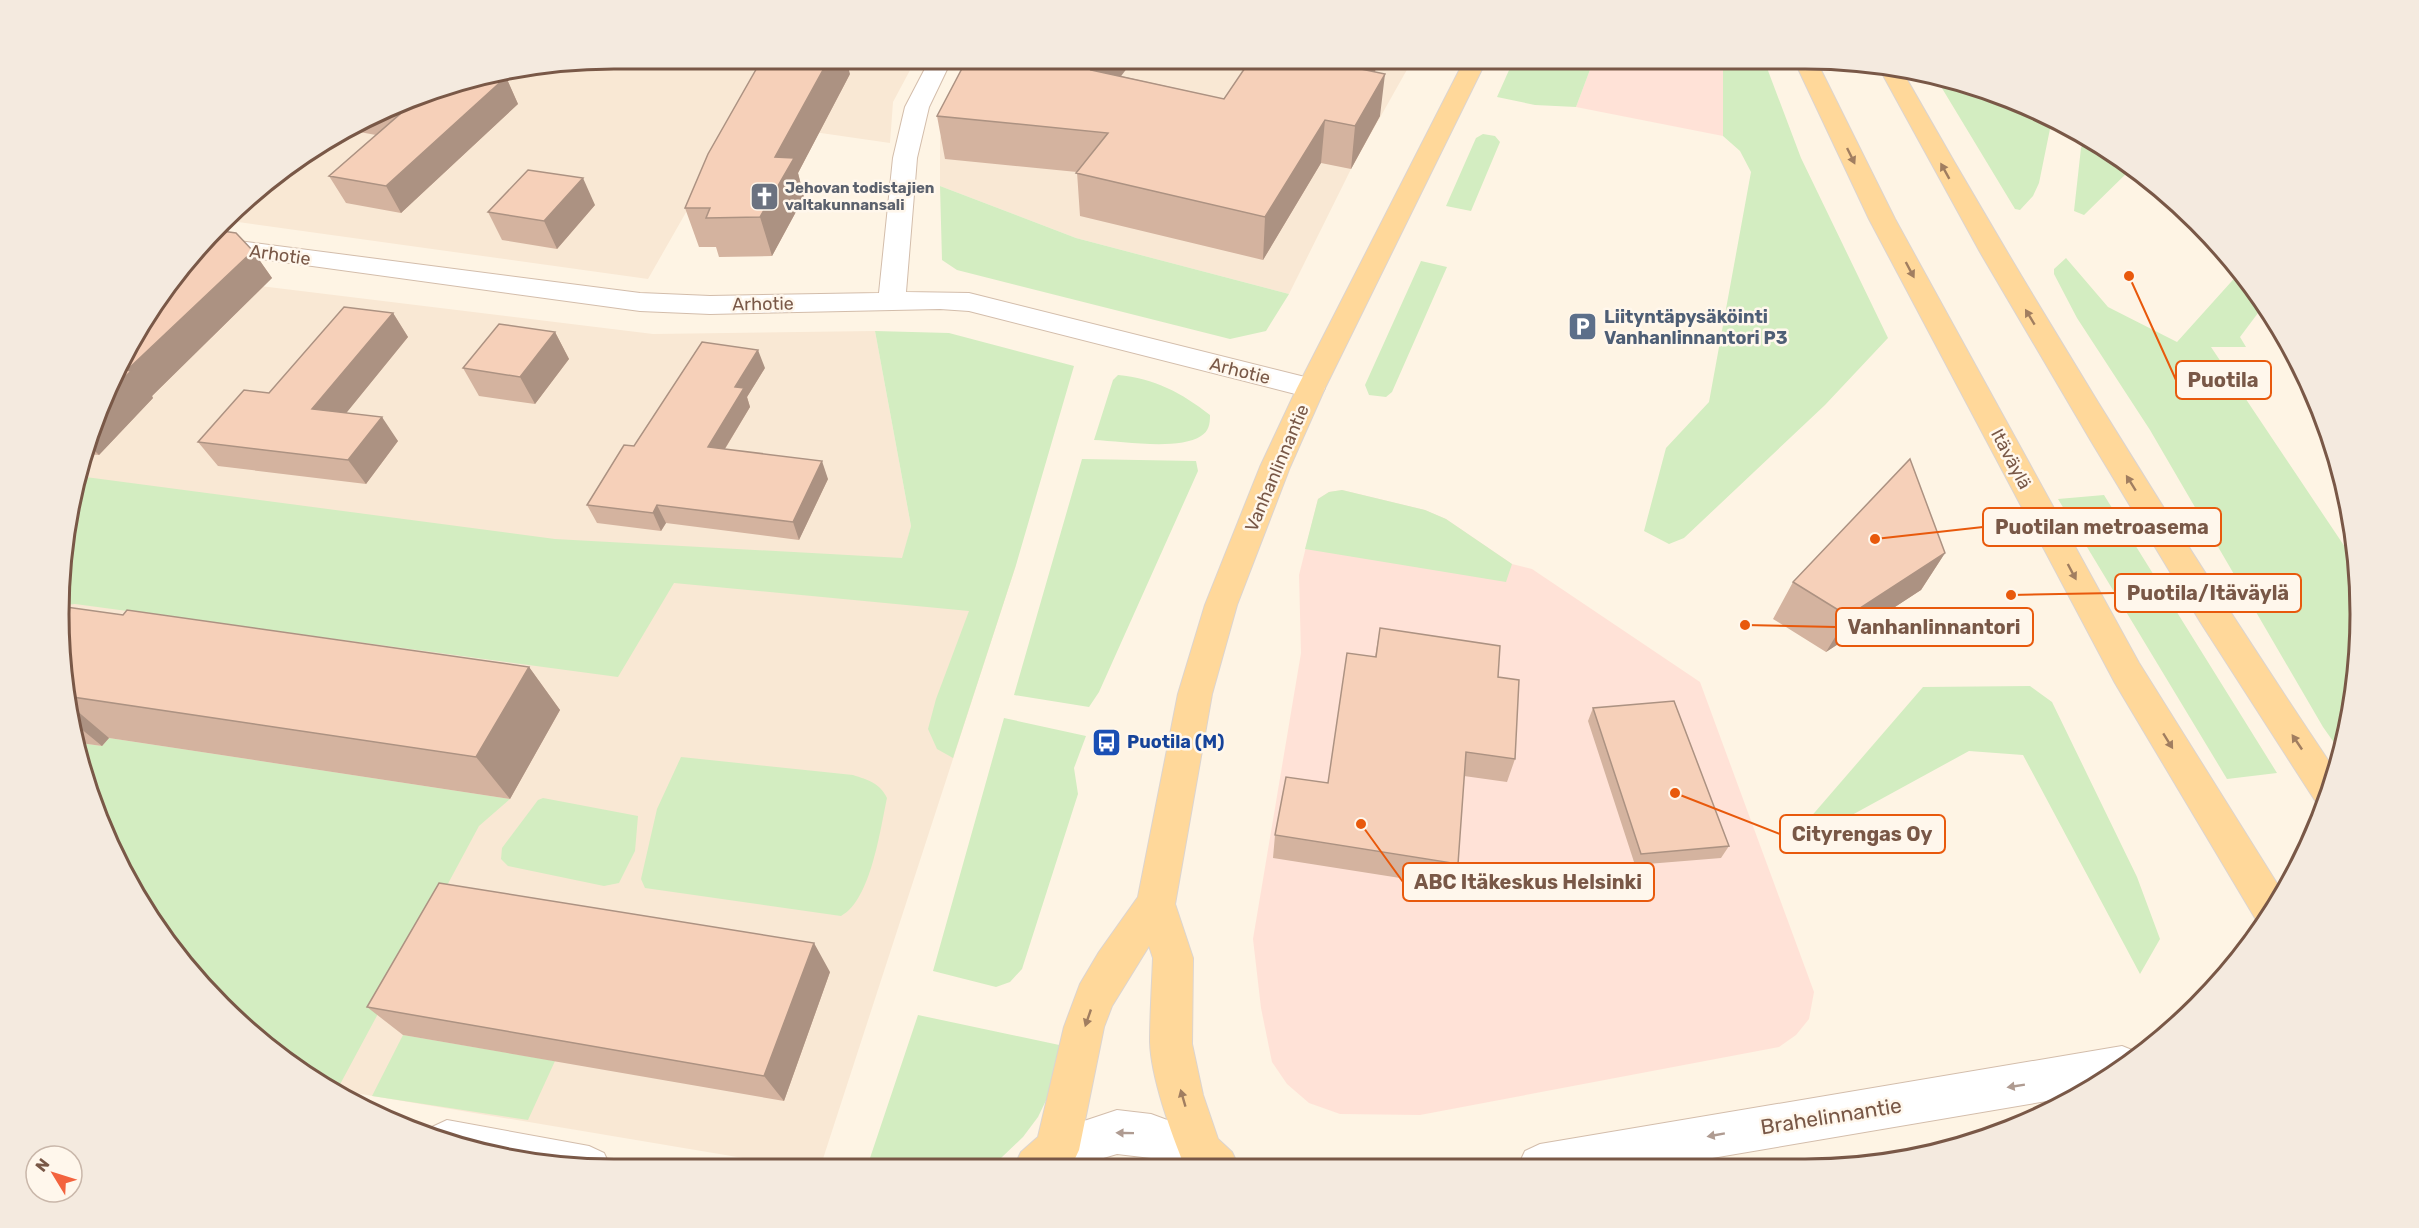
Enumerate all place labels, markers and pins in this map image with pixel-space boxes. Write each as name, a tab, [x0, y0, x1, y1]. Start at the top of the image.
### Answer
place label: Jehovan todistajien valtakunnansali	[785, 179, 935, 214]
church icon: Jehovan todistajien valtakunnansali	[748, 181, 780, 213]
place label: Liityntäpysäköinti Vanhanlinnantori P3	[1604, 306, 1788, 349]
parking icon: Liityntäpysäköinti Vanhanlinnantori P3	[1567, 311, 1599, 343]
callout: Puotila	[2176, 361, 2271, 399]
callout: Puotilan metroasema	[1983, 508, 2221, 546]
callout: Puotila/Itäväylä	[2115, 574, 2301, 612]
callout: Vanhanlinnantori	[1836, 608, 2033, 646]
bus stop icon: Puotila (M)	[1090, 726, 1122, 758]
place label: Puotila (M)	[1127, 731, 1225, 753]
callout: Cityrengas Oy	[1780, 815, 1945, 853]
callout: ABC Itäkeskus Helsinki	[1403, 863, 1654, 901]

